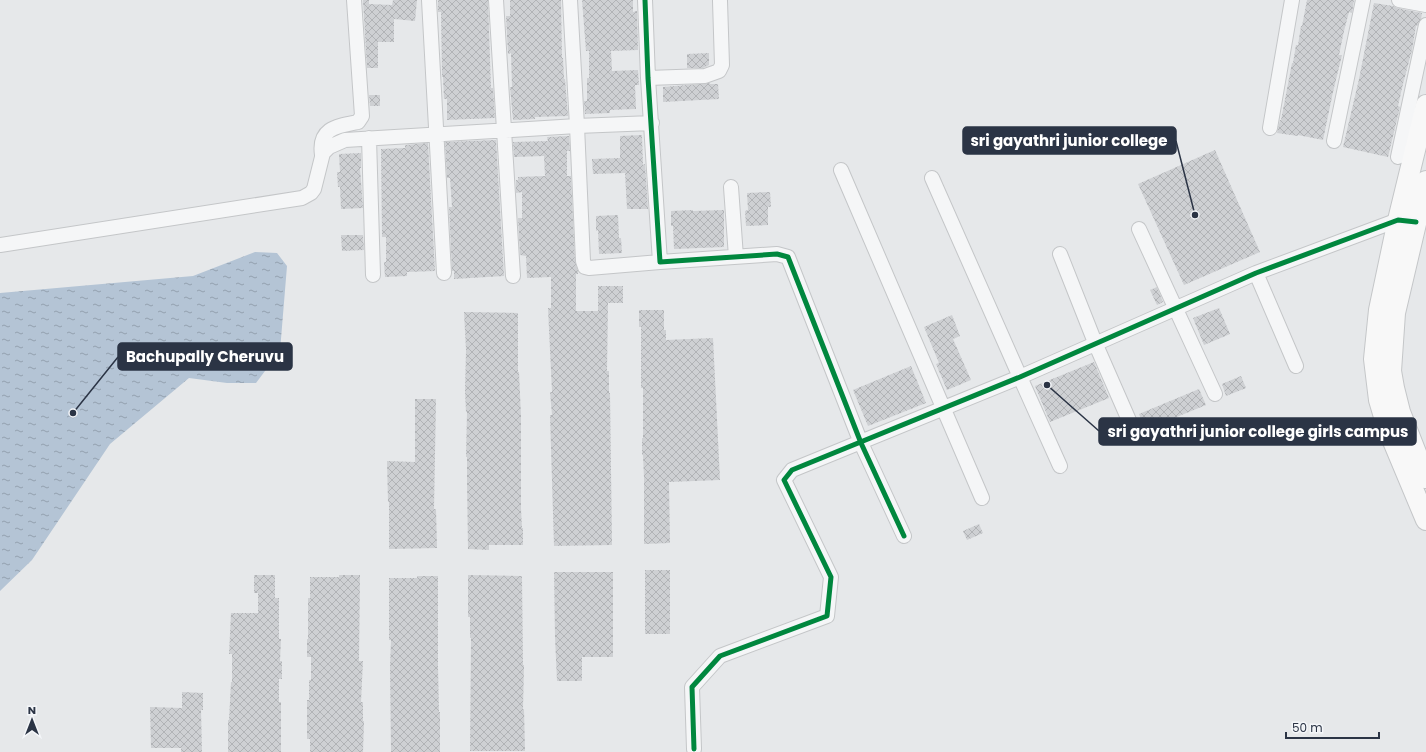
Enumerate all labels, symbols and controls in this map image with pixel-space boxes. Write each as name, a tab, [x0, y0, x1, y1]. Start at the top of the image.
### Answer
callout: sri gayathri junior college	[963, 127, 1176, 154]
text: sri gayathri junior college	[970, 130, 1168, 151]
callout: Bachupally Cheruvu	[118, 343, 292, 370]
text: Bachupally Cheruvu	[126, 346, 284, 367]
callout: sri gayathri junior college girls campus	[1099, 418, 1416, 445]
text: sri gayathri junior college girls campus	[1107, 421, 1409, 442]
north arrow	[12, 700, 52, 740]
text: N	[28, 702, 36, 718]
scale bar	[1286, 714, 1379, 740]
text: 50 m	[1292, 719, 1323, 736]

